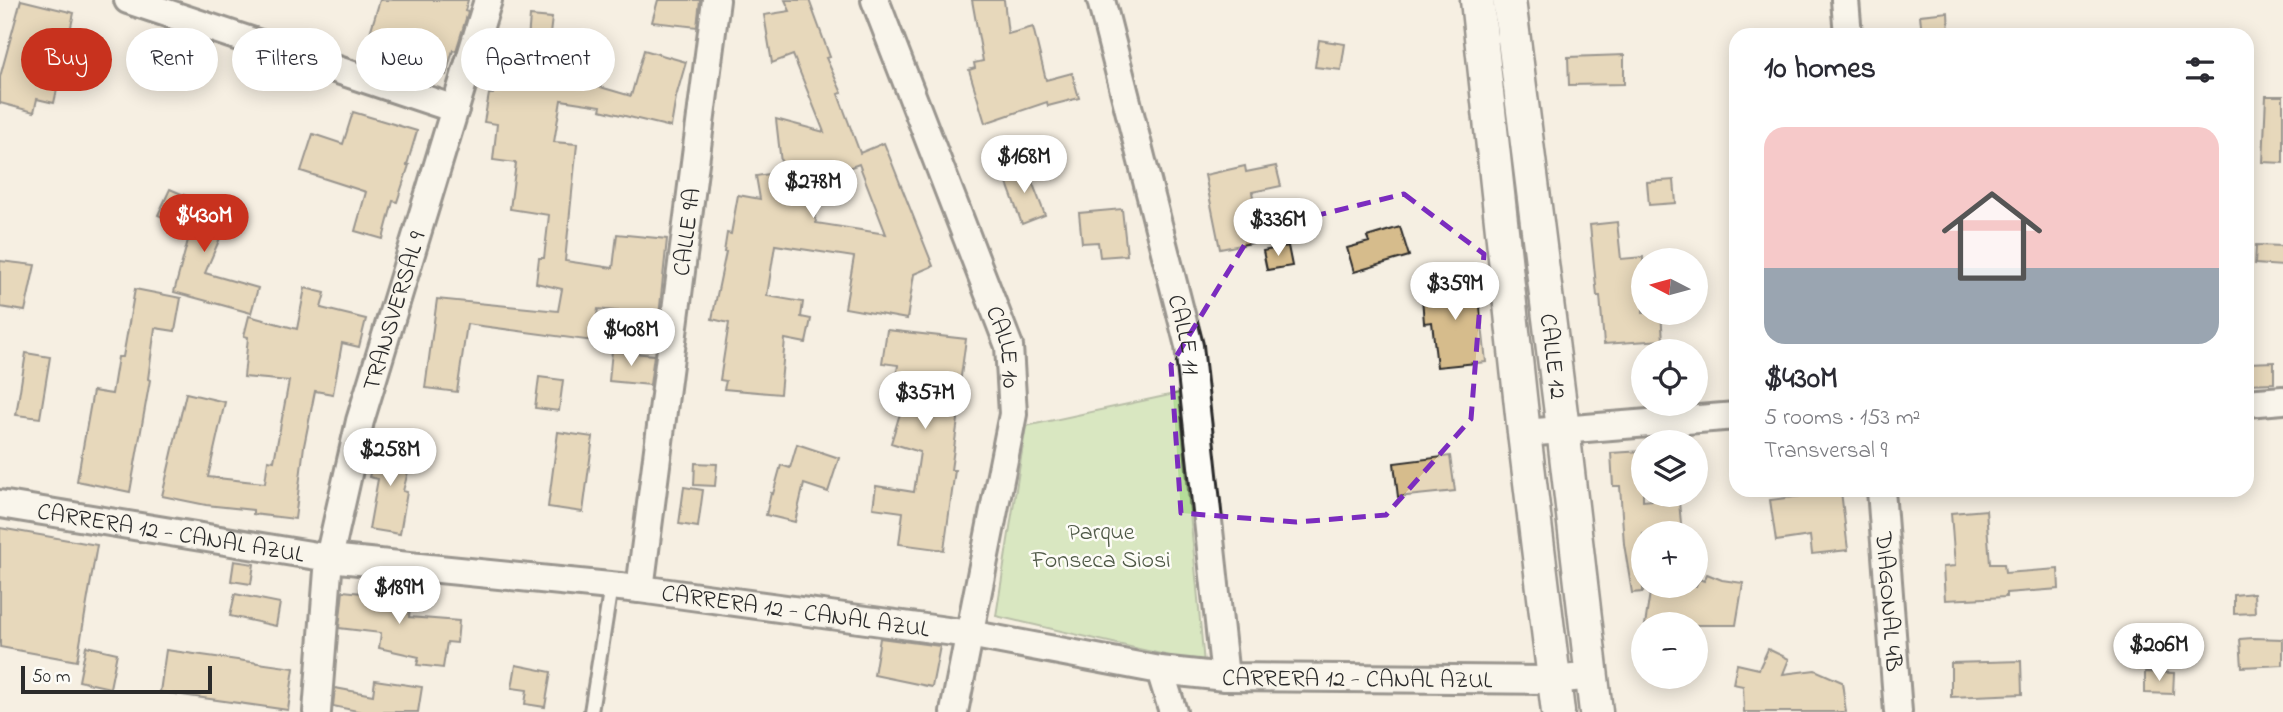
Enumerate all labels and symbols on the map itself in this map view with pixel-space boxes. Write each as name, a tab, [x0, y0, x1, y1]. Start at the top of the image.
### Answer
pin: $168M	[975, 136, 1073, 195]
pin: $278M	[764, 160, 862, 220]
street label: CALLE 9A	[666, 186, 712, 278]
pin: $430M	[155, 194, 253, 254]
pin: $336M	[1229, 198, 1327, 258]
street label: TRANSVERSAL 9	[355, 227, 437, 396]
north arrow	[1631, 248, 1708, 326]
pin: $359M	[1406, 262, 1504, 322]
street label: CALLE 11	[1157, 291, 1207, 377]
street label: CALLE 10	[975, 301, 1026, 389]
pin: $408M	[582, 308, 680, 368]
street label: CALLE 12	[1529, 312, 1574, 401]
pin: $357M	[876, 372, 974, 431]
pin: $258M	[341, 428, 439, 488]
street label: CARRERA 12 - CANAL AZUL	[34, 495, 307, 574]
park label: Parque Fonseca Siosi	[1030, 516, 1171, 579]
street label: DIAGONAL 4B	[1864, 530, 1910, 673]
pin: $189M	[350, 566, 448, 626]
street label: CARRERA 12 - CANAL AZUL	[659, 577, 932, 648]
pin: $206M	[2110, 624, 2208, 683]
street label: CARRERA 12 - CANAL AZUL	[1222, 662, 1493, 699]
scale bar	[21, 663, 212, 695]

